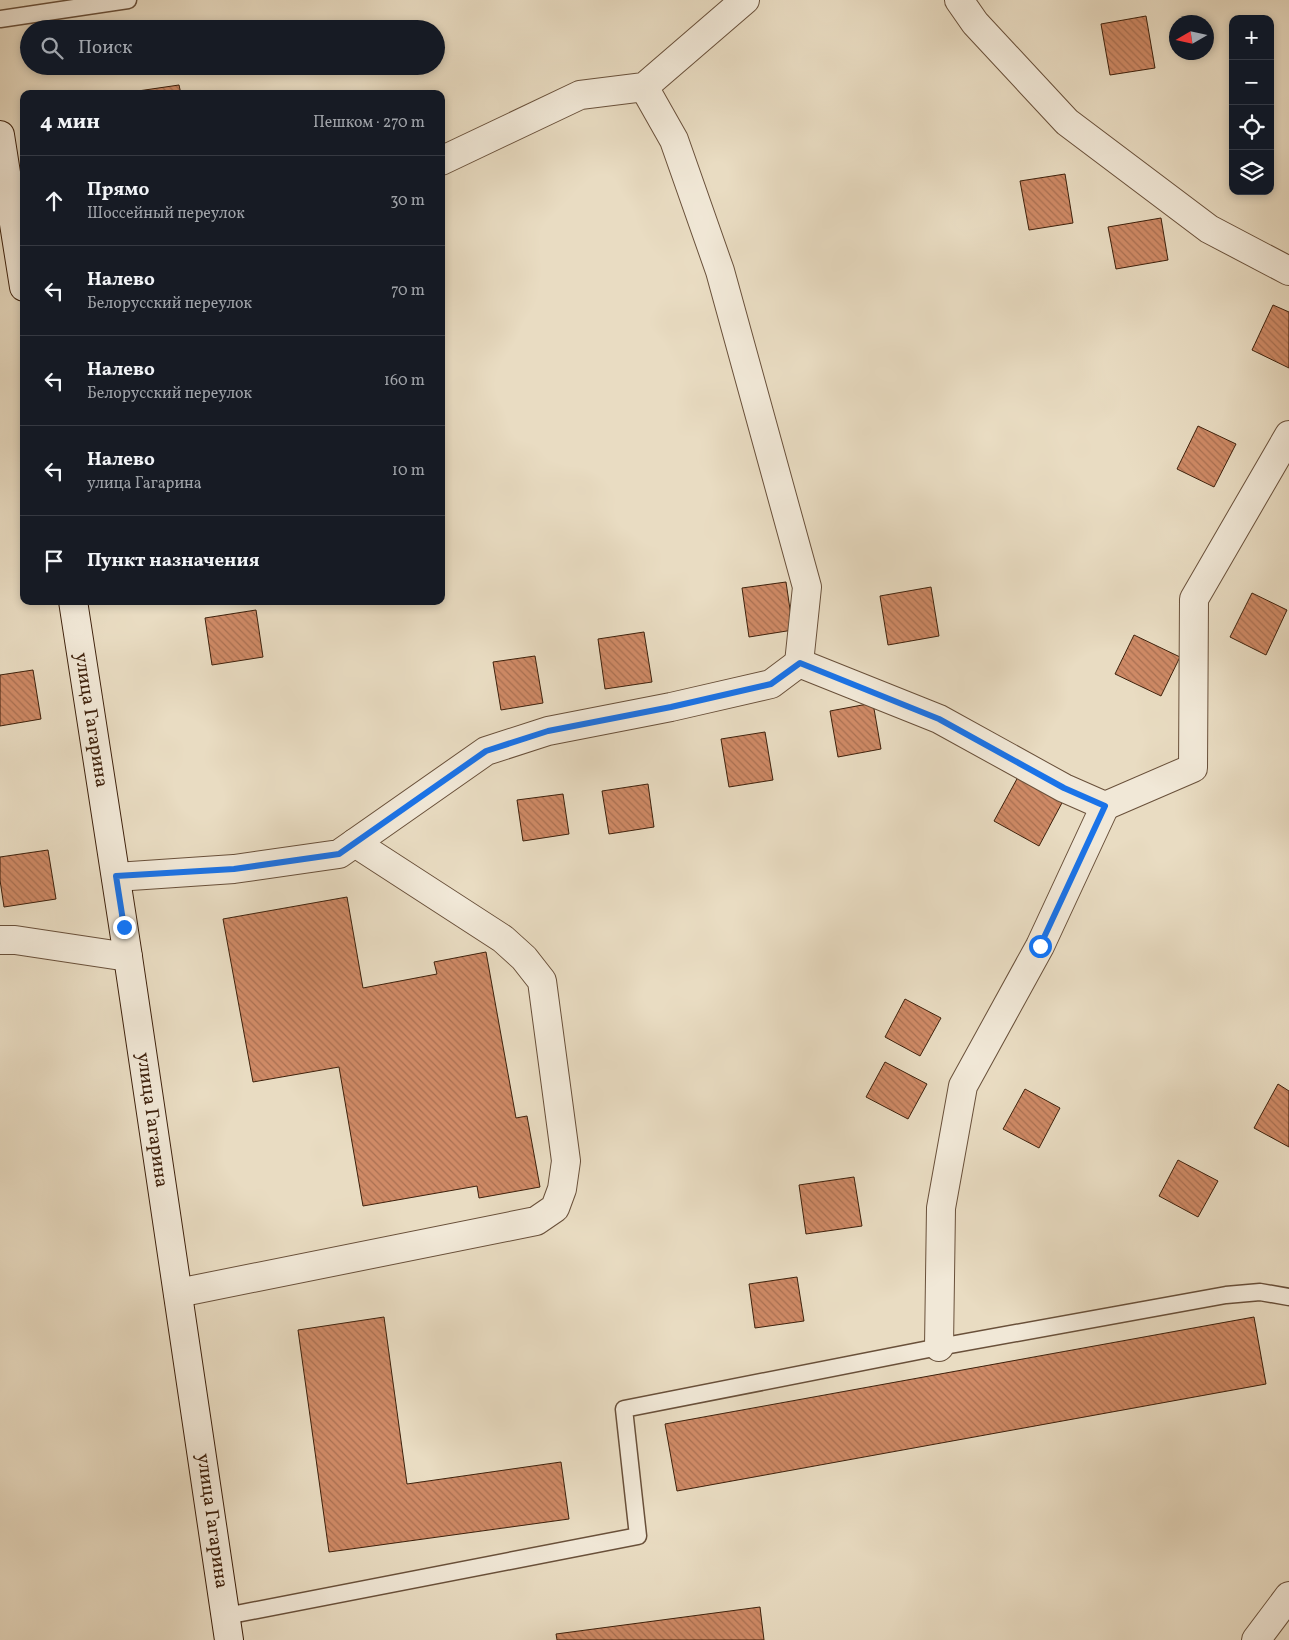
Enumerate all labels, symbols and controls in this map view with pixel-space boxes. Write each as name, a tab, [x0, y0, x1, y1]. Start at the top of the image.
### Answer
north arrow	[1169, 15, 1214, 60]
map controls	[1229, 15, 1274, 195]
button: +	[1229, 15, 1274, 60]
search box	[20, 20, 445, 75]
icon: search	[38, 34, 66, 62]
text: Поиск	[78, 35, 132, 61]
button: −	[1229, 60, 1274, 105]
button: locate	[1229, 105, 1274, 150]
text: 4 мин	[40, 108, 100, 137]
text: Пешком · 270 m	[313, 112, 425, 134]
button: layers	[1229, 150, 1274, 195]
text: Прямо	[87, 177, 149, 203]
icon: ahead	[40, 187, 68, 215]
text: 30 m	[390, 190, 425, 212]
text: Шоссейный переулок	[87, 203, 245, 225]
text: Налево	[87, 267, 155, 293]
icon: left	[40, 277, 68, 305]
text: 70 m	[391, 280, 425, 302]
text: Белорусский переулок	[87, 293, 252, 315]
text: Налево	[87, 357, 155, 383]
icon: left	[40, 367, 68, 395]
text: 160 m	[384, 370, 425, 392]
text: Белорусский переулок	[87, 383, 252, 405]
text: Налево	[87, 447, 155, 473]
icon: left	[40, 457, 68, 485]
text: 10 m	[392, 460, 425, 482]
text: улица Гагарина	[87, 473, 202, 495]
icon: arrive	[40, 547, 68, 575]
text: Пункт назначения	[87, 548, 260, 574]
street label: улица Гагарина	[67, 651, 115, 789]
route end	[113, 916, 136, 939]
route start	[1029, 935, 1052, 958]
street label: улица Гагарина	[130, 1051, 174, 1189]
street label: улица Гагарина	[190, 1452, 234, 1590]

